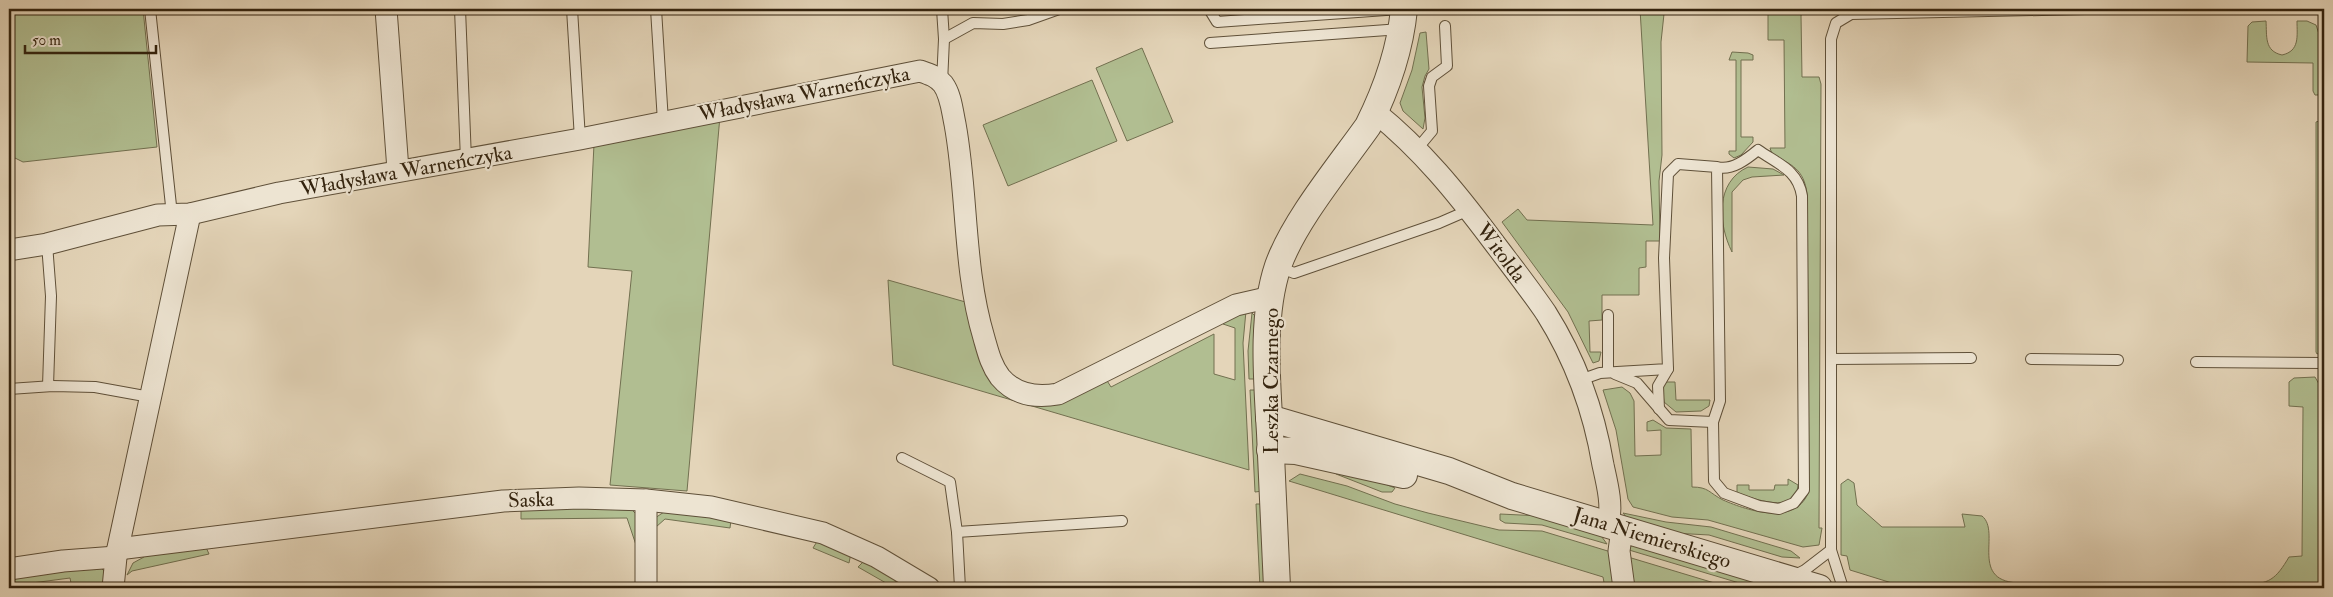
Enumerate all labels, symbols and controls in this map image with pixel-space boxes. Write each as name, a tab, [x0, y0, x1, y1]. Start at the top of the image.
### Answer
scale bar	[25, 22, 156, 54]
text: 50 m	[32, 31, 61, 50]
street label: Władysława Warneńczyka	[695, 60, 912, 128]
street label: Władysława Warneńczyka	[297, 139, 515, 203]
street label: Witolda	[1469, 217, 1532, 288]
street label: Leszka Czarnego	[1258, 308, 1285, 454]
street label: Saska	[508, 486, 555, 514]
street label: Jana Niemierskiego	[1569, 501, 1734, 575]

